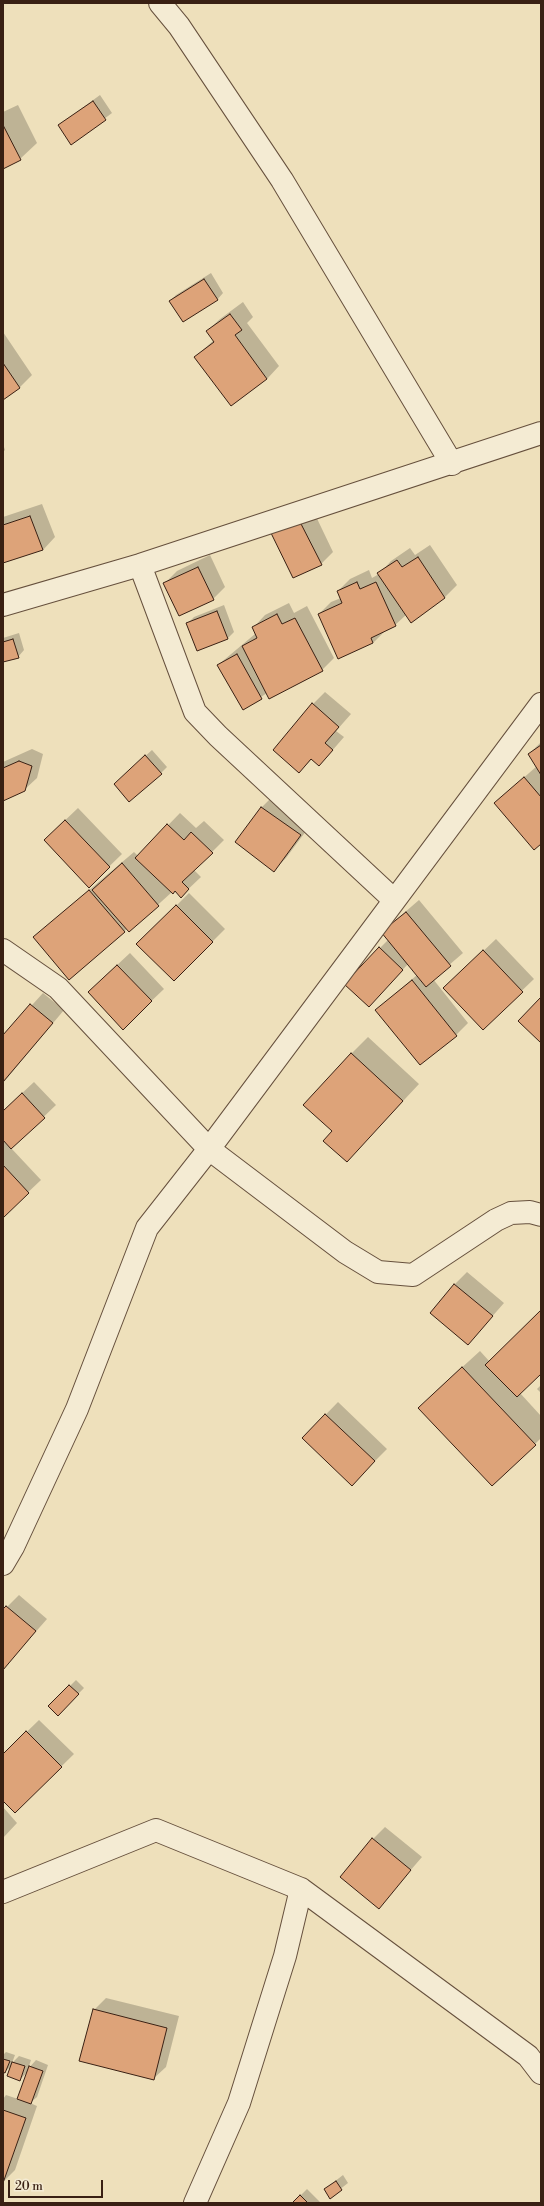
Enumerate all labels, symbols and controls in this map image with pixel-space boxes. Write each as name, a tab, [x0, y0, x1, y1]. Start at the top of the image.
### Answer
scale bar	[10, 2172, 105, 2198]
text: 20 m	[15, 2179, 43, 2194]

